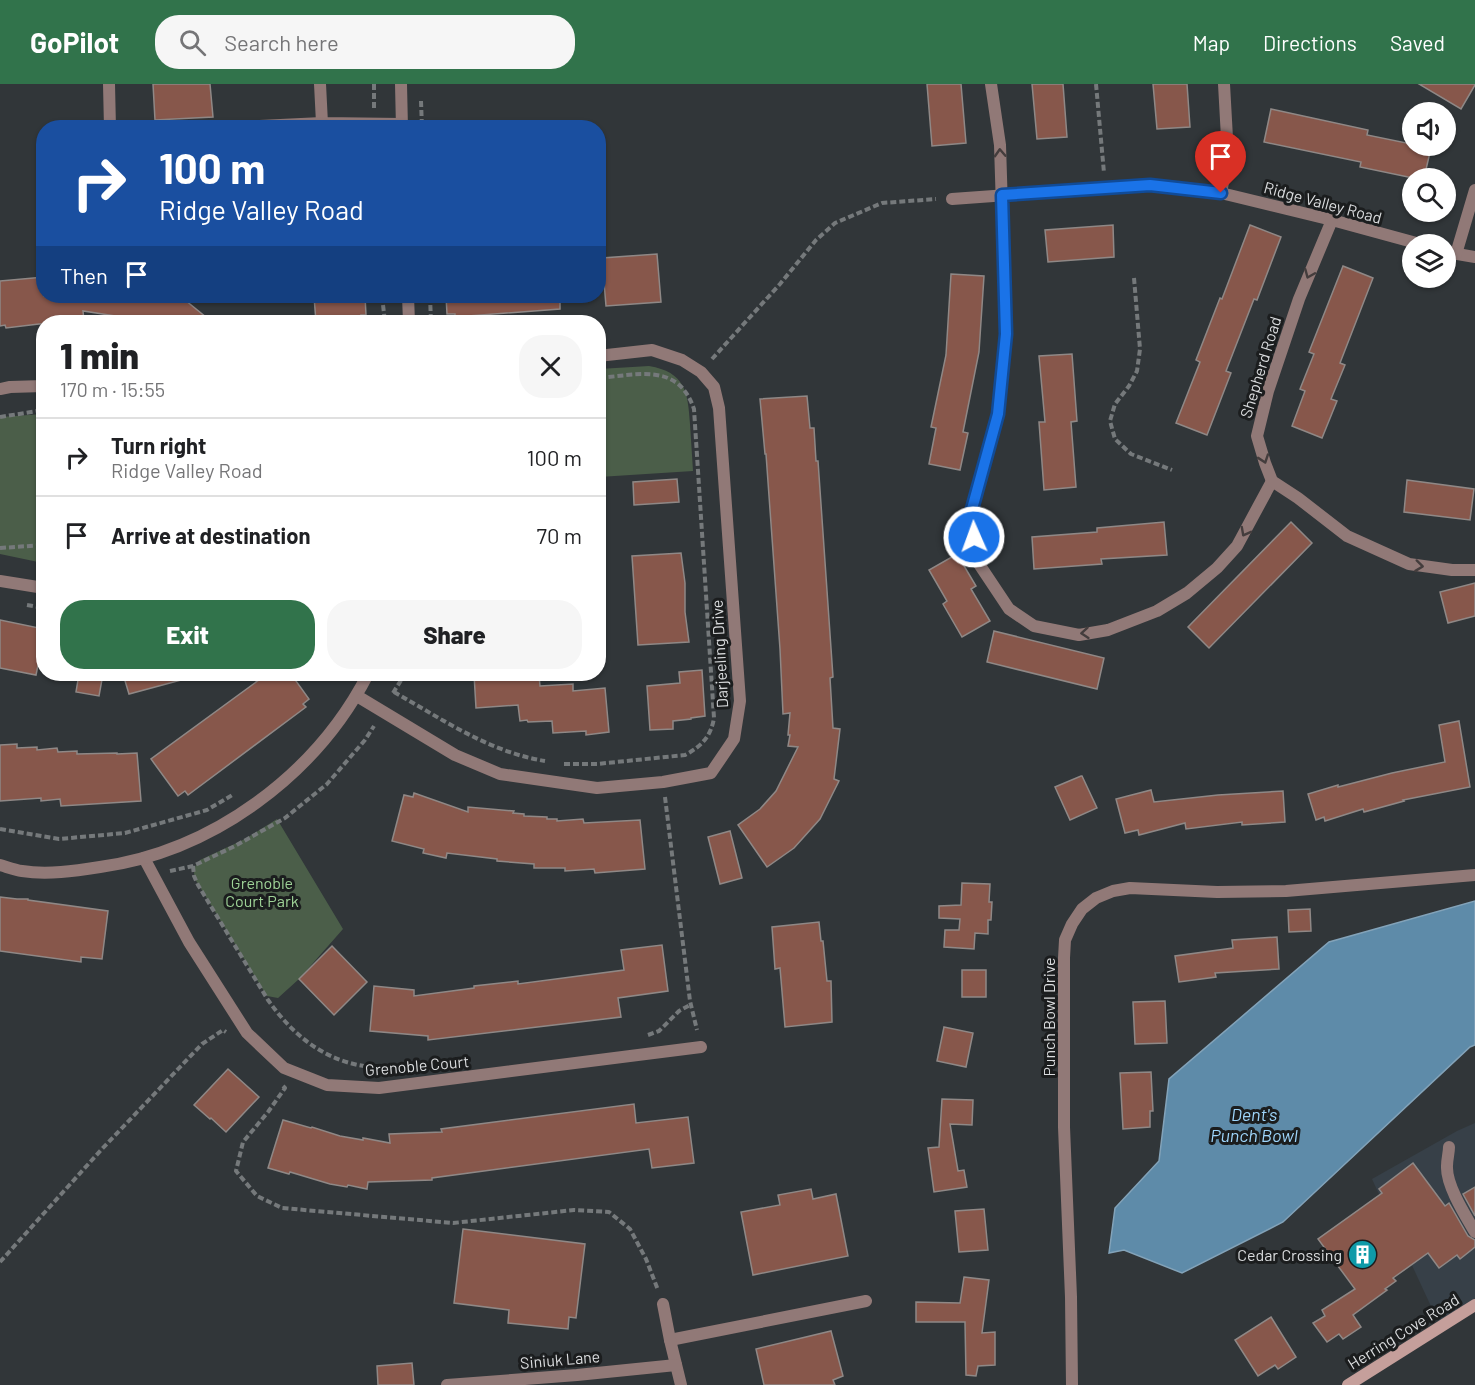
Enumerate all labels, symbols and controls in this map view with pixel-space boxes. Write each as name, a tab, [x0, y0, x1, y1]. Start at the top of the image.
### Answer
search box	[155, 15, 575, 69]
text: GoPilot	[30, 25, 119, 59]
icon: search	[176, 26, 209, 59]
text: Search here	[224, 29, 339, 55]
text: Map	[1193, 30, 1230, 55]
text: Directions	[1263, 30, 1357, 55]
text: Saved	[1390, 30, 1445, 55]
map controls	[1402, 102, 1456, 288]
button: sound	[1402, 102, 1456, 156]
pin	[1195, 131, 1246, 193]
icon: arrive	[1204, 140, 1237, 173]
text: 100 m	[159, 142, 265, 192]
icon: right	[60, 144, 138, 222]
one-way arrow	[994, 149, 1007, 158]
button: search	[1402, 168, 1456, 222]
street label: Ridge Valley Road	[1262, 177, 1384, 227]
text: Ridge Valley Road	[159, 193, 364, 225]
button: layers	[1402, 234, 1456, 288]
icon: arrive	[120, 258, 153, 291]
text: Then	[60, 262, 108, 288]
one-way arrow	[1304, 268, 1316, 279]
street label: Shepherd Road	[1236, 314, 1284, 420]
text: 1 min	[60, 333, 139, 376]
button: close	[519, 335, 582, 398]
text: 170 m · 15:55	[60, 377, 165, 401]
text: Turn right	[111, 432, 206, 458]
icon: right	[60, 441, 93, 474]
text: 100 m	[527, 444, 582, 470]
one-way arrow	[1256, 453, 1269, 464]
text: Ridge Valley Road	[111, 458, 263, 482]
position arrow	[942, 505, 1006, 569]
icon: arrive	[60, 519, 93, 552]
text: Arrive at destination	[111, 522, 310, 548]
text: 70 m	[537, 522, 582, 548]
one-way arrow	[1240, 526, 1252, 537]
one-way arrow	[1415, 559, 1424, 571]
street label: Darjeeling Drive	[707, 599, 731, 709]
button: Exit	[60, 600, 315, 669]
button: Share	[327, 600, 582, 669]
one-way arrow	[1081, 626, 1090, 639]
park label: Grenoble Court Park	[225, 873, 299, 910]
street label: Punch Bowl Drive	[1039, 957, 1058, 1077]
street label: Grenoble Court	[364, 1051, 470, 1079]
water label: Dent's Punch Bowl	[1210, 1103, 1298, 1146]
building icon: Cedar Crossing	[1347, 1238, 1379, 1270]
place label: Cedar Crossing	[1237, 1245, 1342, 1264]
street label: Herring Cove Road	[1344, 1289, 1462, 1373]
street label: Siniuk Lane	[519, 1346, 601, 1372]

